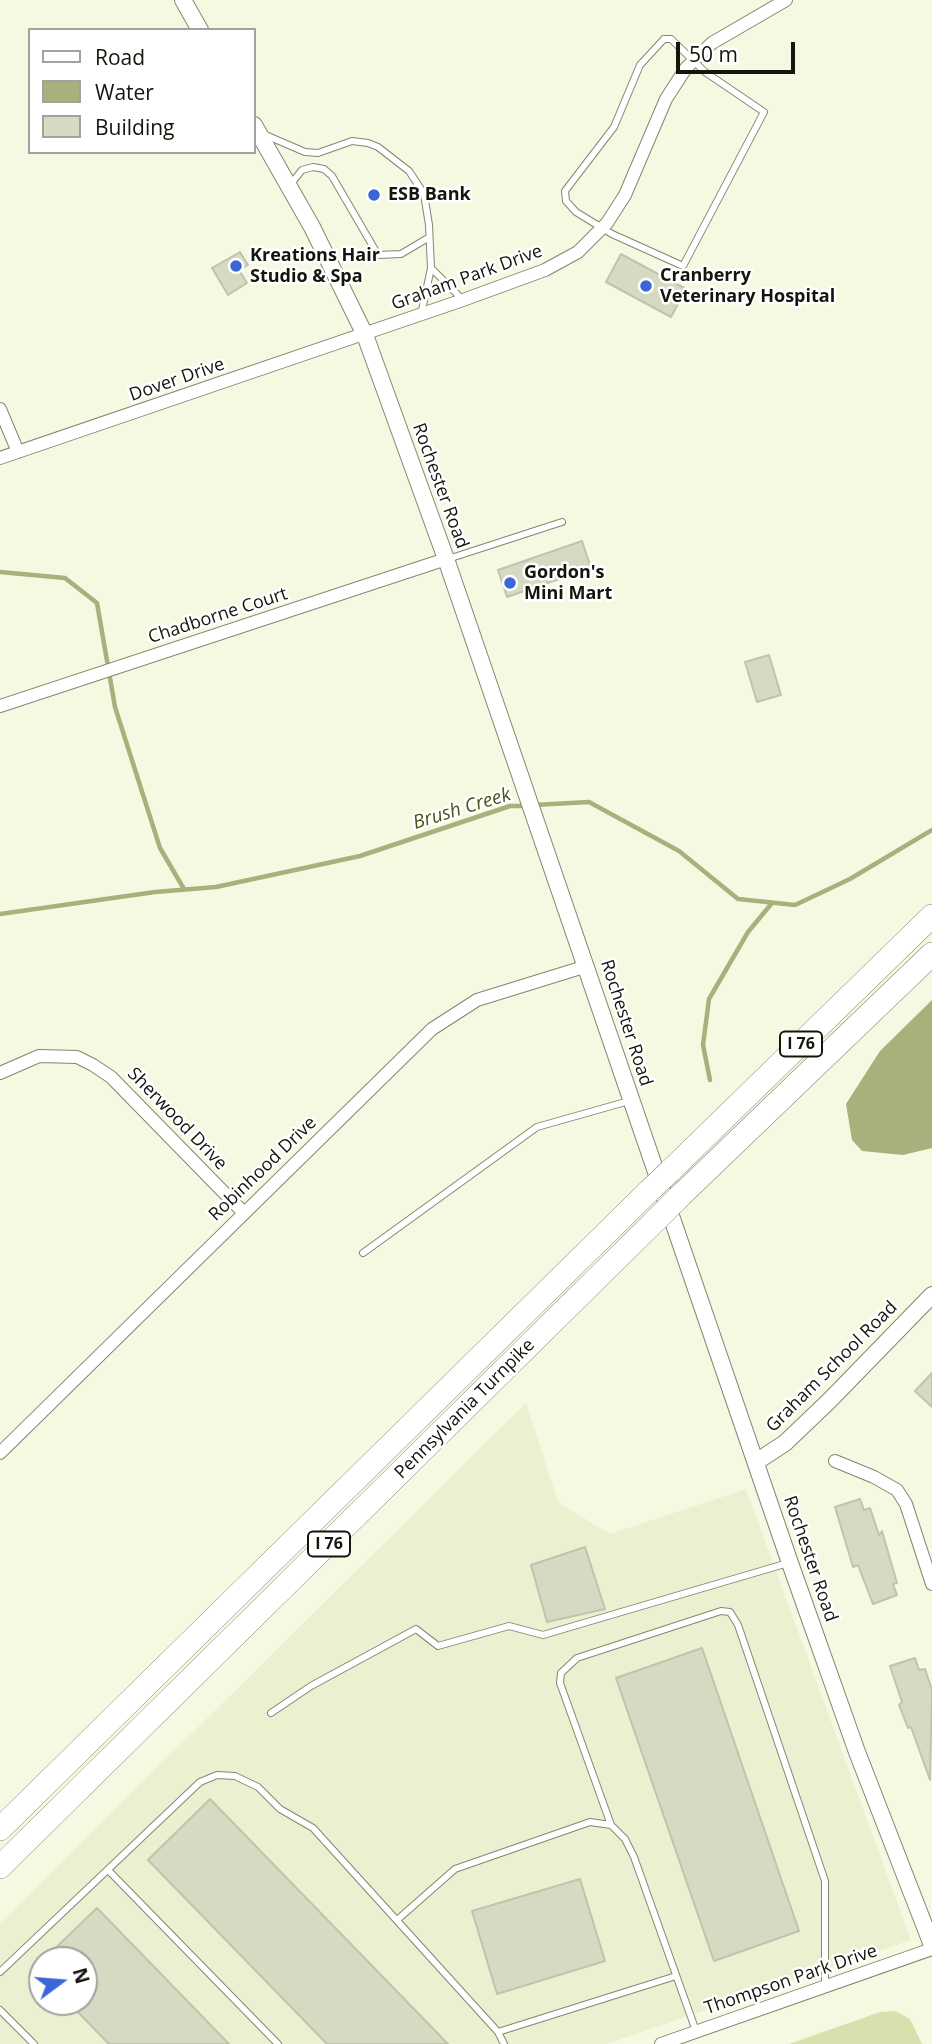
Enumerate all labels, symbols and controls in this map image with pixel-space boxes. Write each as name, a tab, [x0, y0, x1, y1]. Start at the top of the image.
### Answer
legend	[28, 28, 256, 154]
scale bar	[680, 28, 799, 72]
text: 50 m	[689, 40, 738, 68]
text: Road	[95, 43, 145, 71]
text: Water	[95, 78, 154, 106]
text: Building	[95, 113, 174, 141]
place label: ESB Bank	[388, 184, 471, 206]
marker: ESB Bank	[366, 187, 382, 203]
street label: Graham Park Drive	[389, 241, 545, 315]
place label: Kreations Hair Studio & Spa	[250, 245, 380, 288]
marker: Kreations Hair Studio & Spa	[228, 258, 244, 274]
place label: Cranberry Veterinary Hospital	[660, 265, 835, 308]
marker: Cranberry Veterinary Hospital	[638, 278, 654, 294]
street label: Dover Drive	[127, 354, 227, 406]
street label: Rochester Road	[407, 420, 473, 552]
place label: Gordon's Mini Mart	[524, 562, 612, 604]
marker: Gordon's Mini Mart	[502, 575, 518, 591]
street label: Chadborne Court	[146, 583, 290, 649]
water label: Brush Creek	[410, 783, 514, 835]
street label: Rochester Road	[595, 957, 657, 1089]
road number: I 76	[780, 1032, 822, 1056]
street label: Sherwood Drive	[123, 1063, 231, 1175]
street label: Robinhood Drive	[205, 1112, 321, 1226]
street label: Graham School Road	[762, 1297, 902, 1437]
street label: Pennsylvania Turnpike	[391, 1335, 539, 1483]
street label: Rochester Road	[778, 1493, 842, 1625]
road number: I 76	[308, 1532, 350, 1556]
street label: Thompson Park Drive	[702, 1940, 880, 2020]
north arrow	[28, 1946, 98, 2016]
text: N	[67, 1965, 96, 1987]

